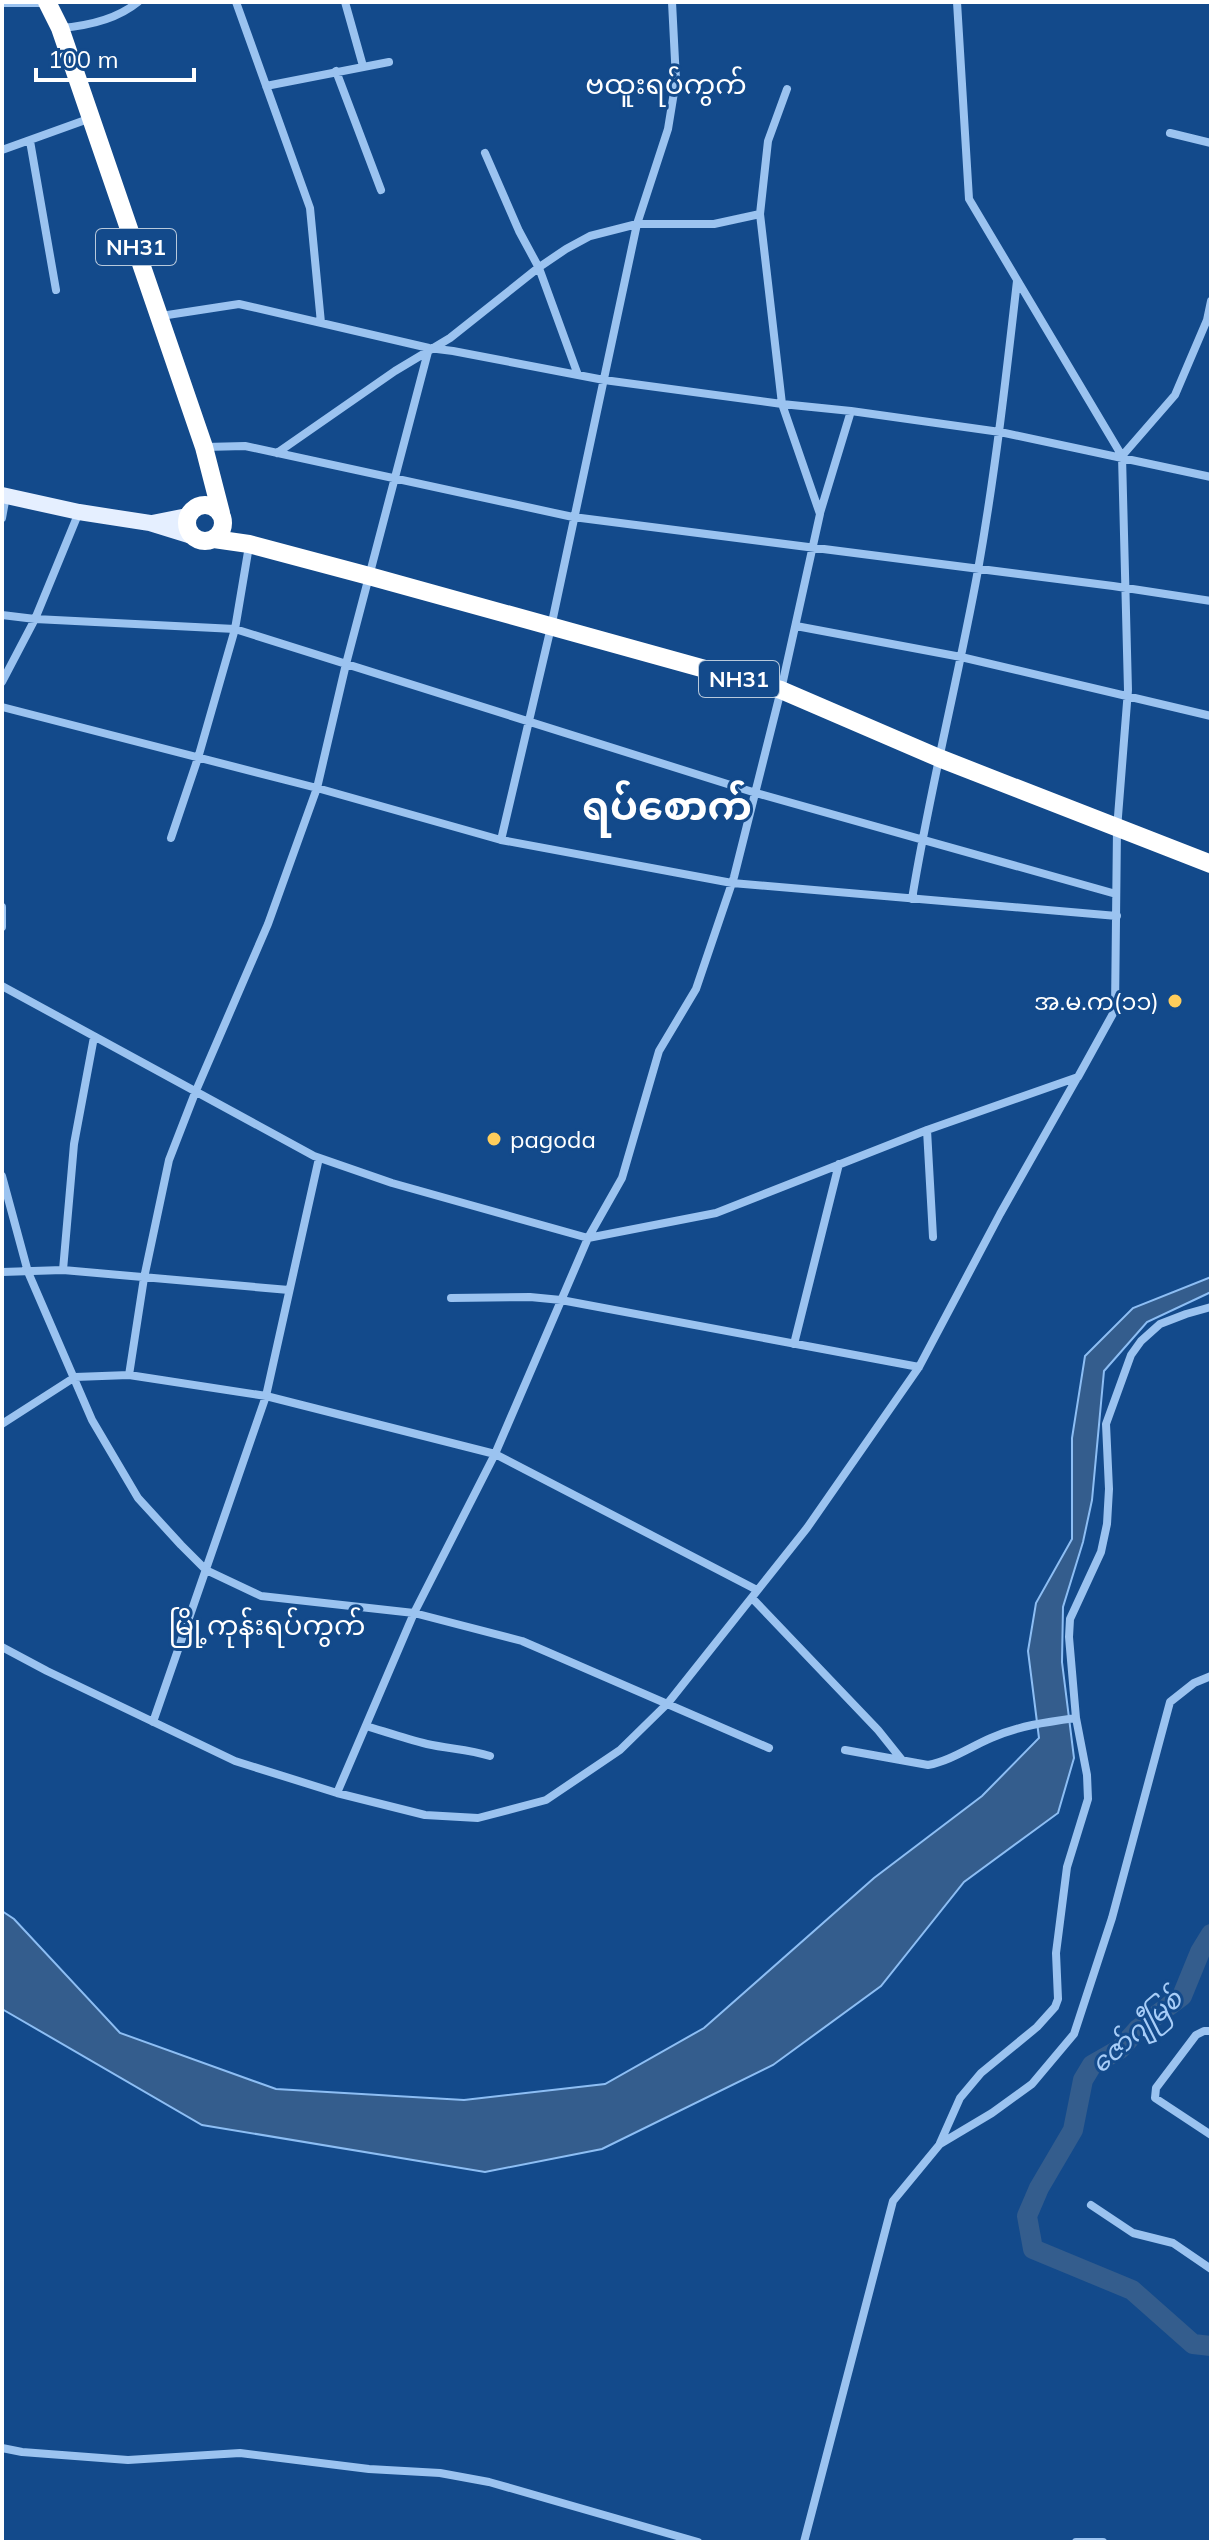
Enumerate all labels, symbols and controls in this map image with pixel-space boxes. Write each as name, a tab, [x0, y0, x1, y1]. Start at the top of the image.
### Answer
scale bar	[36, 32, 194, 82]
text: 100 m	[48, 44, 119, 74]
district label: ဗထူးရပ်ကွက်	[585, 66, 747, 107]
road number: NH31	[96, 229, 176, 265]
road number: NH31	[699, 661, 779, 697]
district label: ရပ်စောက်	[582, 780, 752, 838]
place label: အ.မ.က(၁၁)	[1034, 986, 1159, 1016]
marker: အ.မ.က(၁၁)	[1166, 992, 1184, 1010]
place label: pagoda	[510, 1124, 596, 1154]
marker: pagoda	[485, 1130, 503, 1148]
district label: မြို့ကုန်းရပ်ကွက်	[169, 1607, 365, 1648]
water label: ဇော်ဂျီမြစ်	[1083, 1980, 1194, 2084]

